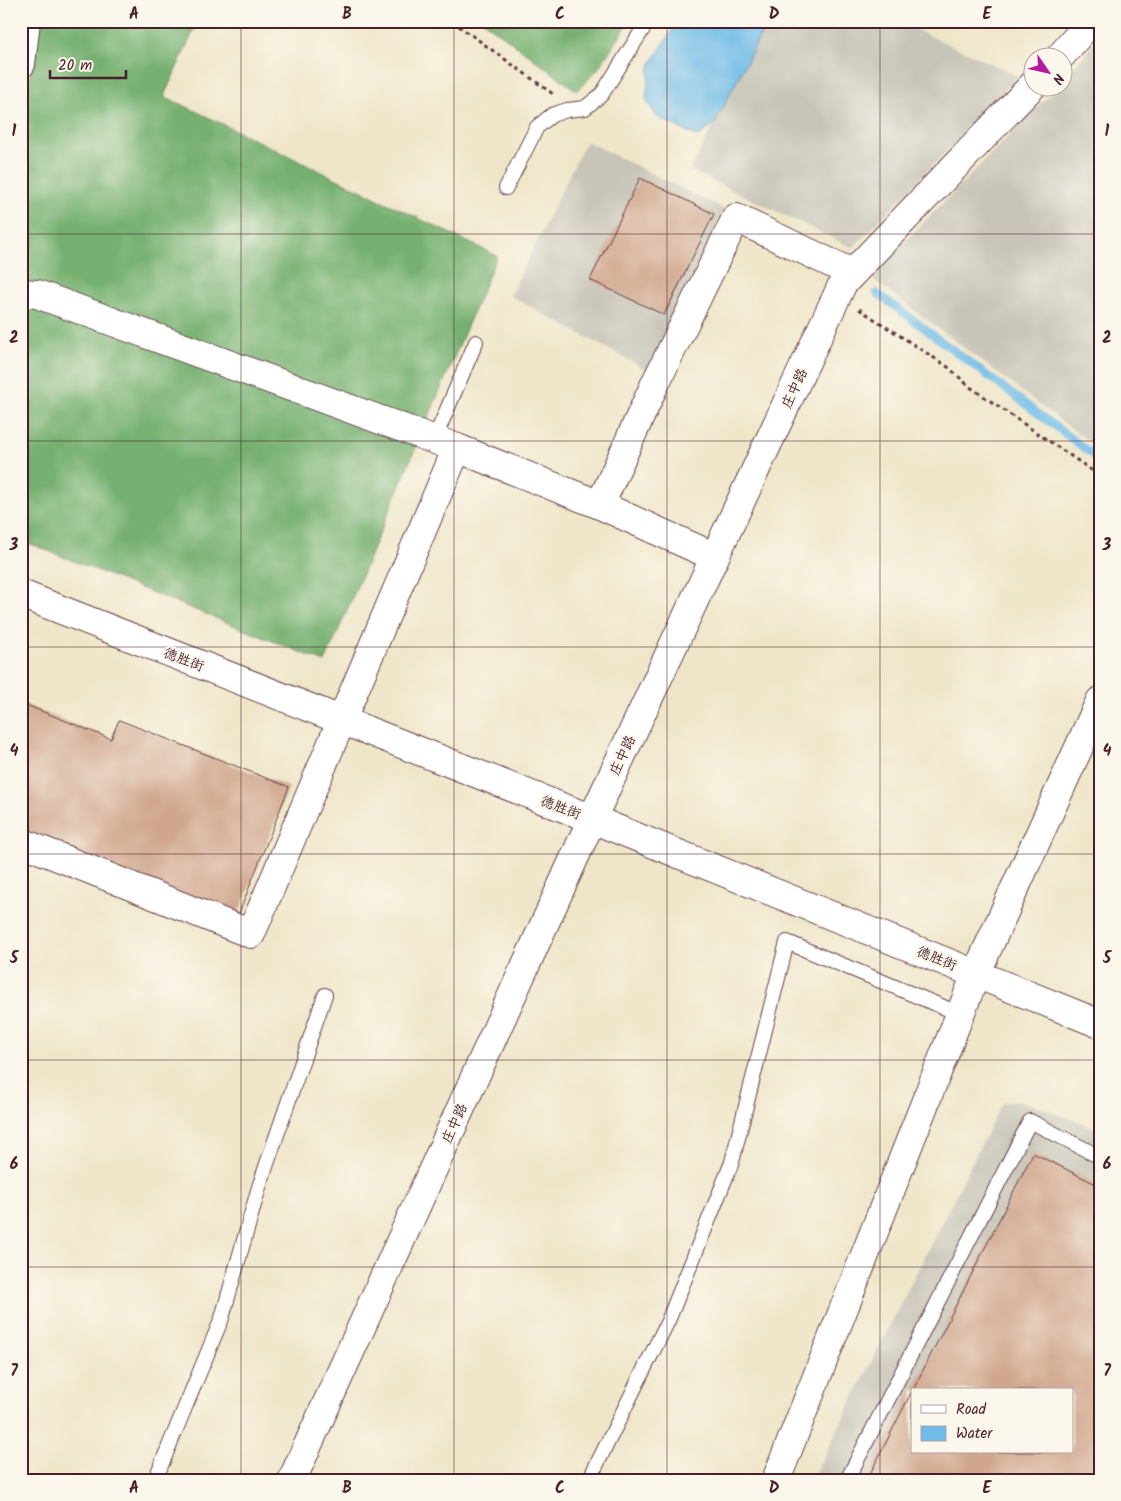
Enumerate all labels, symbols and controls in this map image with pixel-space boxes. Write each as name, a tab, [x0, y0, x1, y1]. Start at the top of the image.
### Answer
text: A	[129, 2, 139, 27]
text: B	[342, 2, 352, 27]
text: C	[555, 2, 565, 27]
text: D	[769, 2, 780, 27]
text: E	[983, 2, 993, 27]
scale bar	[50, 48, 126, 80]
north arrow	[1024, 48, 1074, 98]
text: 20 m	[58, 54, 92, 78]
text: N	[1046, 69, 1070, 89]
text: 1	[12, 119, 17, 144]
text: 1	[1105, 119, 1110, 144]
text: 2	[9, 326, 19, 351]
text: 2	[1102, 326, 1112, 351]
street label: 庄中路	[776, 365, 814, 412]
text: 3	[9, 533, 19, 558]
text: 3	[1102, 533, 1112, 558]
street label: 德胜街	[160, 642, 207, 678]
street label: 庄中路	[604, 732, 642, 779]
text: 4	[10, 739, 19, 764]
text: 4	[1103, 739, 1112, 764]
street label: 德胜街	[537, 790, 584, 826]
street label: 德胜街	[913, 941, 960, 977]
text: 5	[9, 946, 20, 971]
text: 5	[1102, 946, 1113, 971]
street label: 庄中路	[436, 1100, 474, 1147]
text: 6	[10, 1152, 19, 1177]
text: 6	[1103, 1152, 1112, 1177]
text: 7	[10, 1359, 18, 1384]
text: 7	[1103, 1359, 1111, 1384]
legend	[911, 1388, 1074, 1454]
text: Road	[956, 1398, 987, 1422]
text: Water	[956, 1422, 993, 1446]
text: A	[129, 1476, 139, 1501]
text: B	[342, 1476, 352, 1501]
text: C	[555, 1476, 565, 1501]
text: D	[769, 1476, 780, 1501]
text: E	[983, 1476, 993, 1501]

